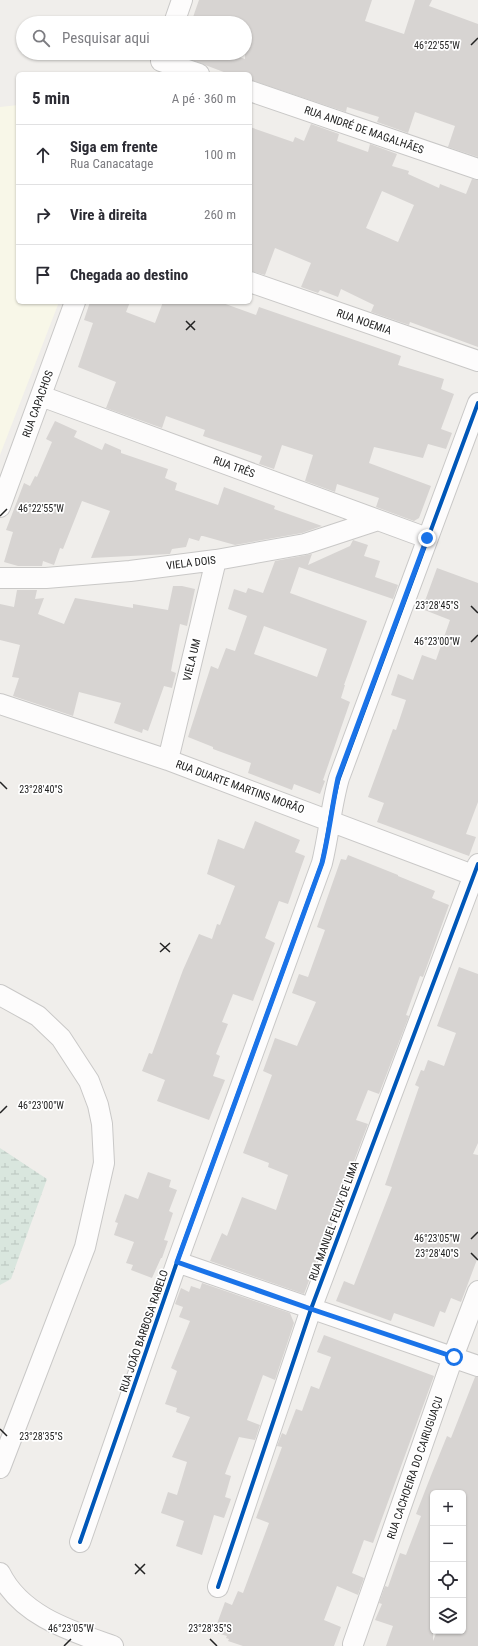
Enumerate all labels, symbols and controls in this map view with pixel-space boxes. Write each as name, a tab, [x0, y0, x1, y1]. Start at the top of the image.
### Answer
search box	[16, 16, 252, 60]
icon: search	[30, 27, 52, 49]
text: Pesquisar aqui	[62, 29, 150, 47]
text: 46°22'55"W	[414, 40, 460, 51]
text: 5 min	[32, 88, 70, 108]
text: A pé · 360 m	[172, 91, 236, 106]
street label: RUA ANDRÉ DE MAGALHÃES	[303, 103, 426, 157]
text: Siga em frente	[70, 138, 158, 156]
icon: ahead	[32, 144, 54, 166]
text: 100 m	[204, 147, 236, 162]
text: Rua Canacatage	[70, 156, 153, 171]
icon: right	[32, 204, 54, 226]
text: Vire à direita	[70, 206, 147, 224]
text: 260 m	[204, 207, 236, 222]
icon: arrive	[32, 264, 54, 286]
text: Chegada ao destino	[70, 266, 188, 284]
street label: RUA NOEMIA	[335, 307, 394, 338]
street label: RUA CAPACHOS	[20, 368, 56, 439]
street label: RUA TRÊS	[211, 453, 257, 481]
text: 46°22'55"W	[18, 503, 64, 514]
route end	[418, 529, 436, 547]
street label: VIELA DOIS	[165, 553, 217, 572]
text: 23°28'45"S	[415, 600, 459, 611]
text: 46°23'00"W	[414, 636, 460, 647]
street label: VIELA UM	[180, 638, 204, 682]
street label: RUA DUARTE MARTINS MORÃO	[174, 758, 306, 816]
text: 23°28'40"S	[19, 784, 63, 795]
text: 46°23'00"W	[18, 1100, 64, 1111]
street label: RUA MANUEL FELIX DE LIMA	[306, 1159, 362, 1282]
text: 46°23'05"W	[414, 1233, 460, 1244]
text: 23°28'40"S	[415, 1248, 459, 1259]
street label: RUA JOÃO BARBOSA RABELO	[117, 1268, 171, 1394]
route start	[445, 1348, 463, 1366]
street label: RUA CACHOEIRA DO CAIRUGUAÇU	[384, 1395, 446, 1541]
text: 23°28'35"S	[19, 1431, 63, 1442]
map controls	[430, 1490, 466, 1634]
button: +	[430, 1490, 466, 1526]
button: −	[430, 1526, 466, 1562]
button: locate	[430, 1562, 466, 1598]
button: layers	[430, 1598, 466, 1634]
text: 46°23'05"W	[48, 1623, 94, 1634]
text: 23°28'35"S	[188, 1623, 232, 1634]

